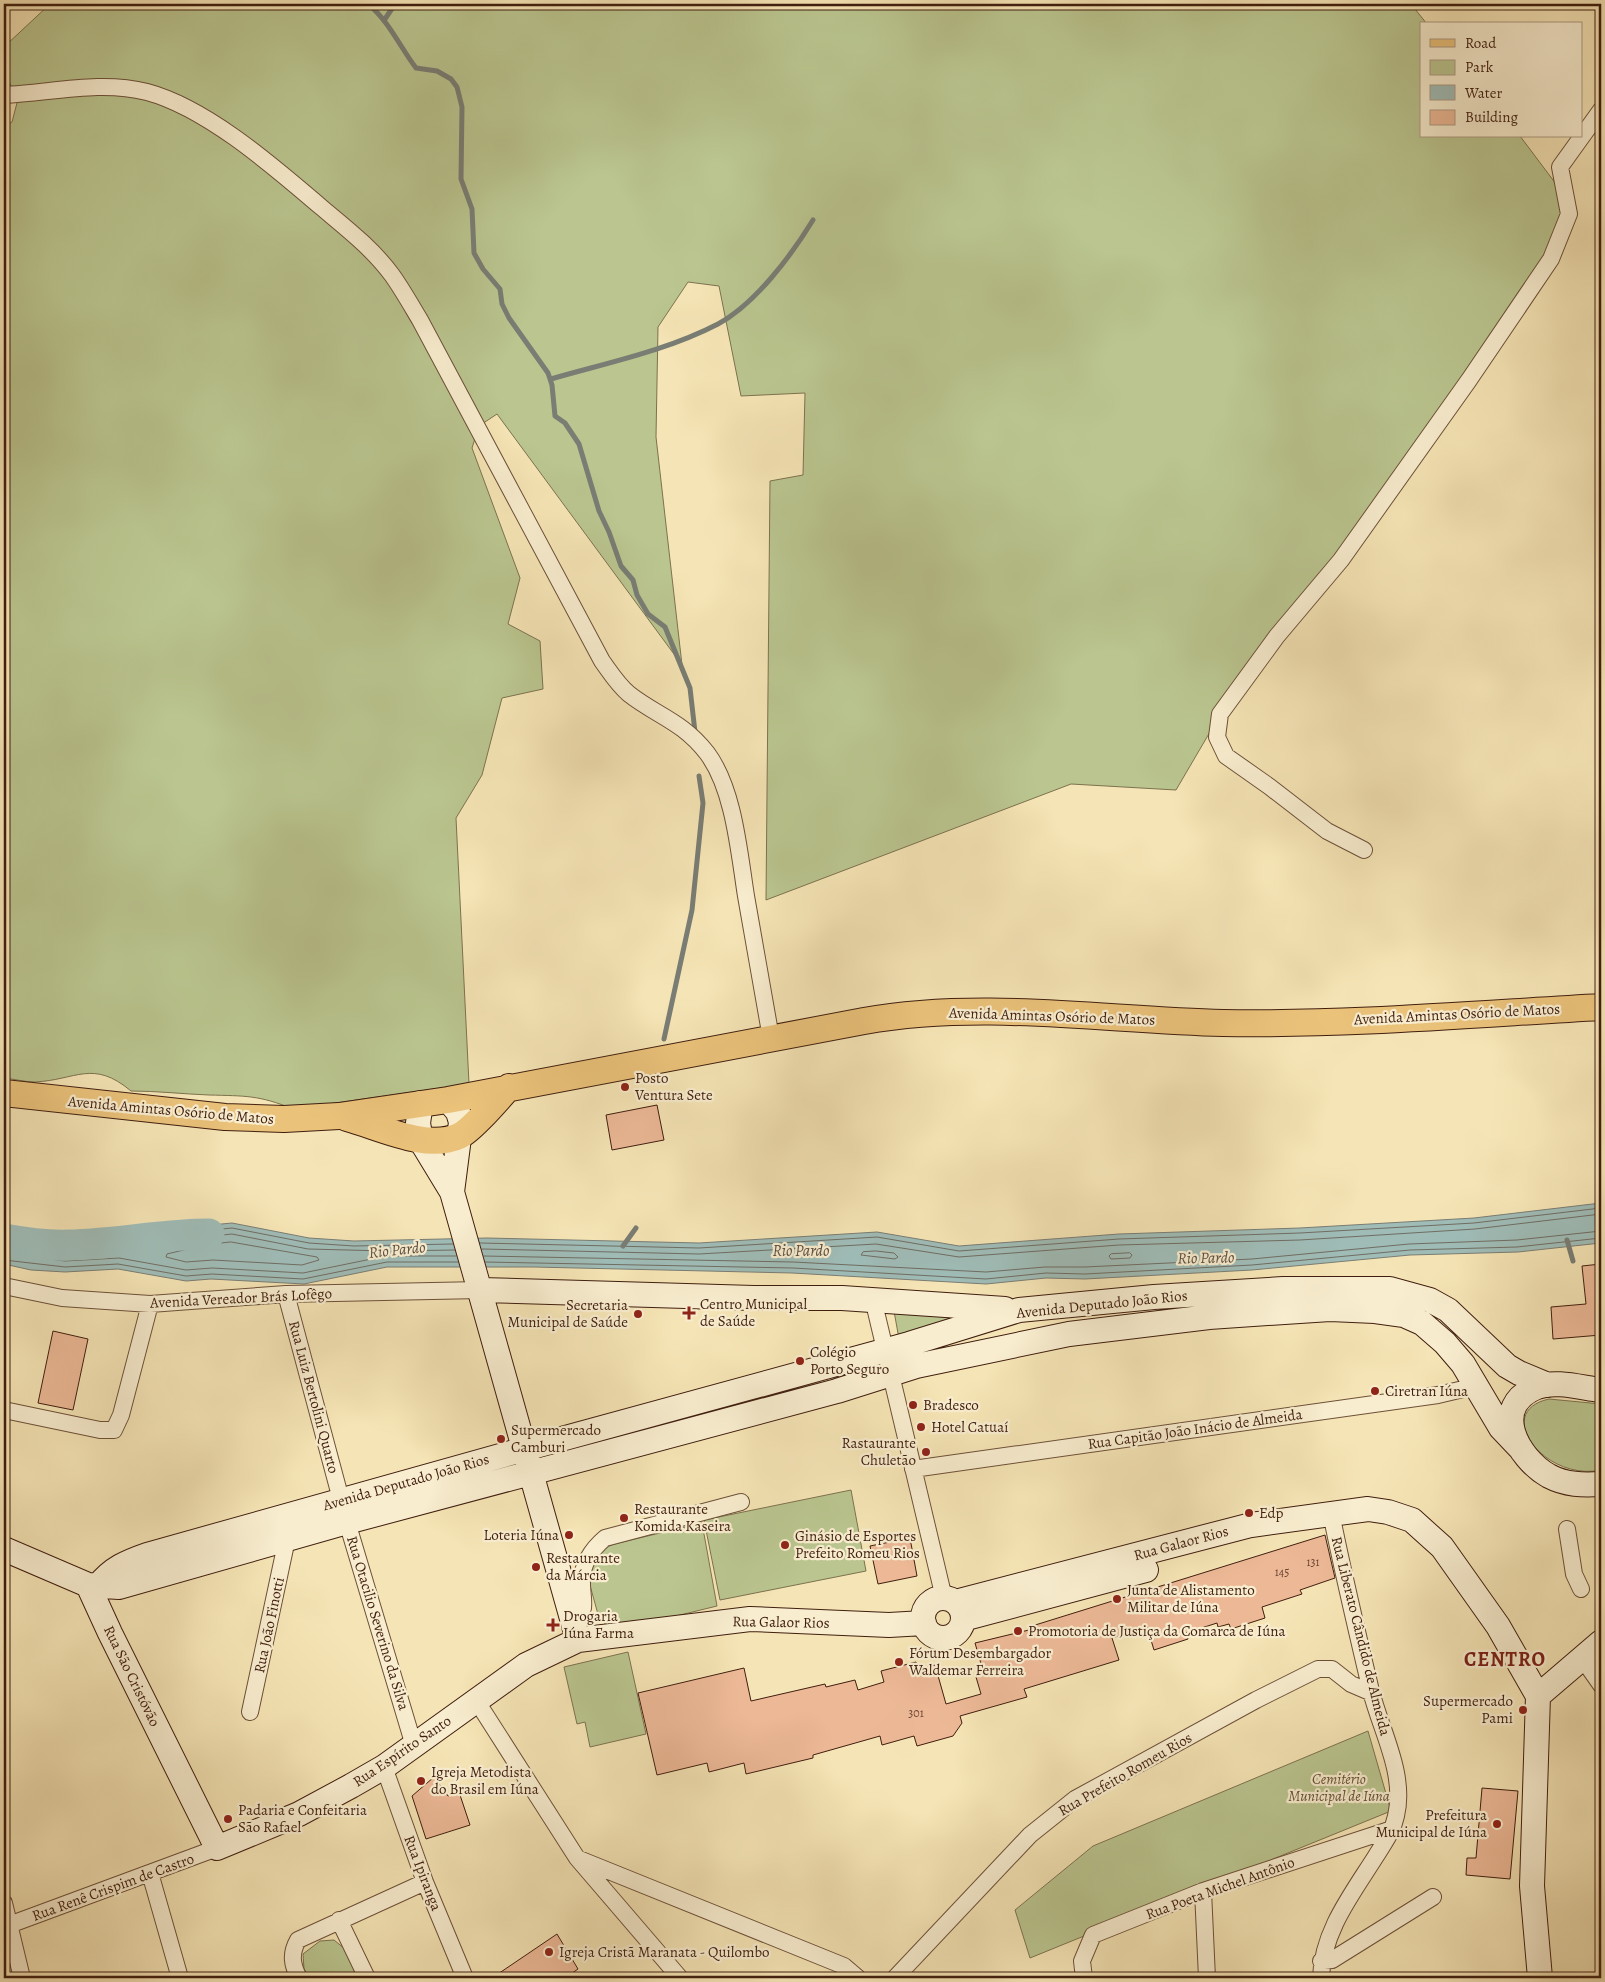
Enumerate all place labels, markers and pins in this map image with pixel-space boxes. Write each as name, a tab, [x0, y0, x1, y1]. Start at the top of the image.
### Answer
place label: Posto Ventura Sete	[634, 1068, 713, 1105]
marker: Posto Ventura Sete	[619, 1081, 631, 1093]
place label: Centro Municipal de Saúde	[700, 1294, 807, 1331]
place label: Secretaria Municipal de Saúde	[508, 1295, 628, 1332]
marker: Centro Municipal de Saúde	[682, 1306, 696, 1320]
marker: Secretaria Municipal de Saúde	[632, 1308, 644, 1320]
place label: Colégio Porto Seguro	[810, 1342, 889, 1379]
marker: Colégio Porto Seguro	[794, 1355, 806, 1367]
place label: Ciretran Iúna	[1385, 1381, 1468, 1401]
marker: Ciretran Iúna	[1369, 1385, 1381, 1397]
place label: Bradesco	[923, 1395, 979, 1415]
marker: Bradesco	[907, 1399, 919, 1411]
place label: Hotel Catuaí	[931, 1417, 1008, 1437]
place label: Supermercado Camburi	[511, 1420, 601, 1457]
marker: Hotel Catuaí	[915, 1421, 927, 1433]
marker: Supermercado Camburi	[495, 1433, 507, 1445]
place label: Rastaurante Chuletão	[842, 1433, 916, 1470]
marker: Rastaurante Chuletão	[920, 1446, 932, 1458]
place label: Restaurante Komida Kaseira	[634, 1499, 731, 1536]
place label: Edp	[1259, 1503, 1284, 1523]
marker: Edp	[1243, 1507, 1255, 1519]
marker: Restaurante Komida Kaseira	[618, 1512, 630, 1524]
place label: Loteria Iúna	[484, 1525, 559, 1545]
place label: Ginásio de Esportes Prefeito Romeu Rios	[795, 1526, 920, 1563]
marker: Loteria Iúna	[563, 1529, 575, 1541]
marker: Ginásio de Esportes Prefeito Romeu Rios	[779, 1539, 791, 1551]
place label: Restaurante da Márcia	[546, 1548, 620, 1585]
marker: Restaurante da Márcia	[530, 1561, 542, 1573]
place label: Junta de Alistamento Militar de Iúna	[1127, 1580, 1255, 1617]
marker: Junta de Alistamento Militar de Iúna	[1111, 1593, 1123, 1605]
place label: Drogaria Iúna Farma	[563, 1606, 634, 1643]
marker: Drogaria Iúna Farma	[547, 1619, 559, 1631]
place label: Promotoria de Justiça da Comarca de Iúna	[1028, 1621, 1285, 1641]
marker: Promotoria de Justiça da Comarca de Iúna	[1012, 1625, 1024, 1637]
place label: Fórum Desembargador Waldemar Ferreira	[908, 1643, 1051, 1680]
marker: Fórum Desembargador Waldemar Ferreira	[893, 1656, 905, 1668]
place label: Supermercado Pami	[1423, 1691, 1513, 1728]
marker: Supermercado Pami	[1517, 1704, 1529, 1716]
place label: Igreja Metodista do Brasil em Iúna	[431, 1762, 539, 1799]
marker: Igreja Metodista do Brasil em Iúna	[415, 1775, 427, 1787]
place label: Padaria e Confeitaria São Rafael	[238, 1800, 367, 1837]
place label: Prefeitura Municipal de Iúna	[1375, 1805, 1487, 1842]
marker: Padaria e Confeitaria São Rafael	[222, 1813, 234, 1825]
marker: Prefeitura Municipal de Iúna	[1491, 1818, 1503, 1830]
place label: Igreja Cristã Maranata - Quilombo	[559, 1942, 769, 1962]
marker: Igreja Cristã Maranata - Quilombo	[543, 1946, 555, 1958]

